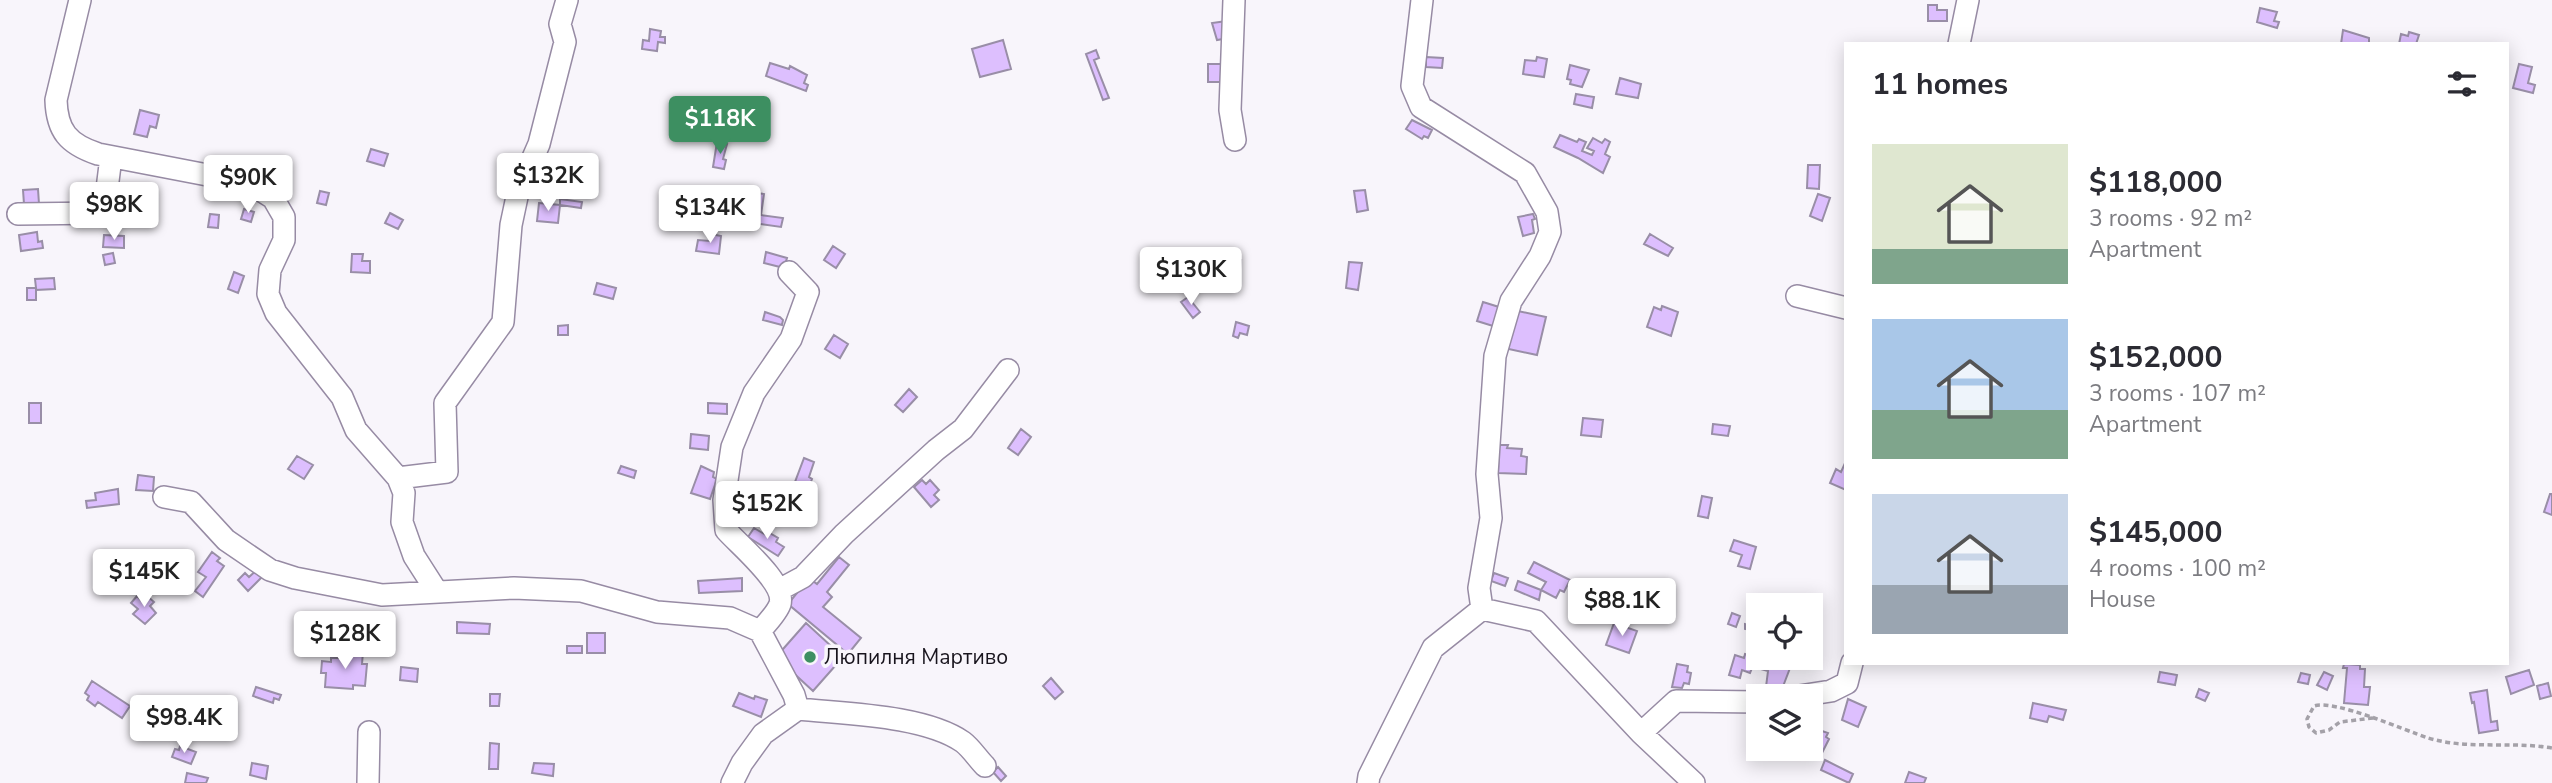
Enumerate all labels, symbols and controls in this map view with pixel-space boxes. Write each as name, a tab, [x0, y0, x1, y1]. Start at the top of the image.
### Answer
text: 11 homes	[1872, 64, 2008, 105]
icon: filters	[2443, 65, 2481, 103]
pin: $118K	[671, 96, 769, 156]
text: $118K	[685, 103, 755, 134]
pin: $132K	[499, 154, 597, 213]
pin: $90K	[207, 156, 289, 215]
text: $132K	[513, 160, 583, 191]
text: $90K	[220, 162, 276, 193]
text: $118,000	[2089, 162, 2222, 203]
icon: home	[1928, 172, 2012, 256]
pin: $98K	[73, 182, 155, 242]
pin: $134K	[661, 186, 759, 245]
text: $98K	[86, 189, 142, 220]
text: $134K	[675, 192, 745, 223]
text: 3 rooms · 92 m²	[2089, 203, 2252, 234]
text: Apartment	[2089, 234, 2201, 265]
pin: $130K	[1142, 247, 1240, 307]
text: $130K	[1156, 254, 1226, 285]
text: $152,000	[2089, 337, 2222, 378]
icon: home	[1928, 347, 2012, 431]
text: 3 rooms · 107 m²	[2089, 378, 2266, 409]
text: Apartment	[2089, 409, 2201, 440]
pin: $152K	[718, 482, 816, 541]
text: $152K	[732, 488, 802, 519]
text: $145,000	[2089, 512, 2222, 553]
icon: home	[1928, 522, 2012, 606]
pin: $145K	[95, 550, 193, 609]
text: 4 rooms · 100 m²	[2089, 553, 2266, 584]
text: $145K	[109, 556, 179, 587]
pin: $88.1K	[1565, 578, 1679, 638]
text: House	[2089, 584, 2156, 615]
text: $88.1K	[1584, 585, 1660, 616]
map controls	[1746, 593, 1823, 761]
button: locate	[1746, 593, 1823, 670]
pin: $128K	[296, 612, 394, 671]
text: $128K	[310, 618, 380, 649]
place label: Люпилня Мартиво	[824, 643, 1008, 671]
marker: Люпилня Мартиво	[802, 649, 818, 665]
button: layers	[1746, 684, 1823, 761]
pin: $98.4K	[127, 696, 241, 755]
text: $98.4K	[146, 702, 222, 733]

